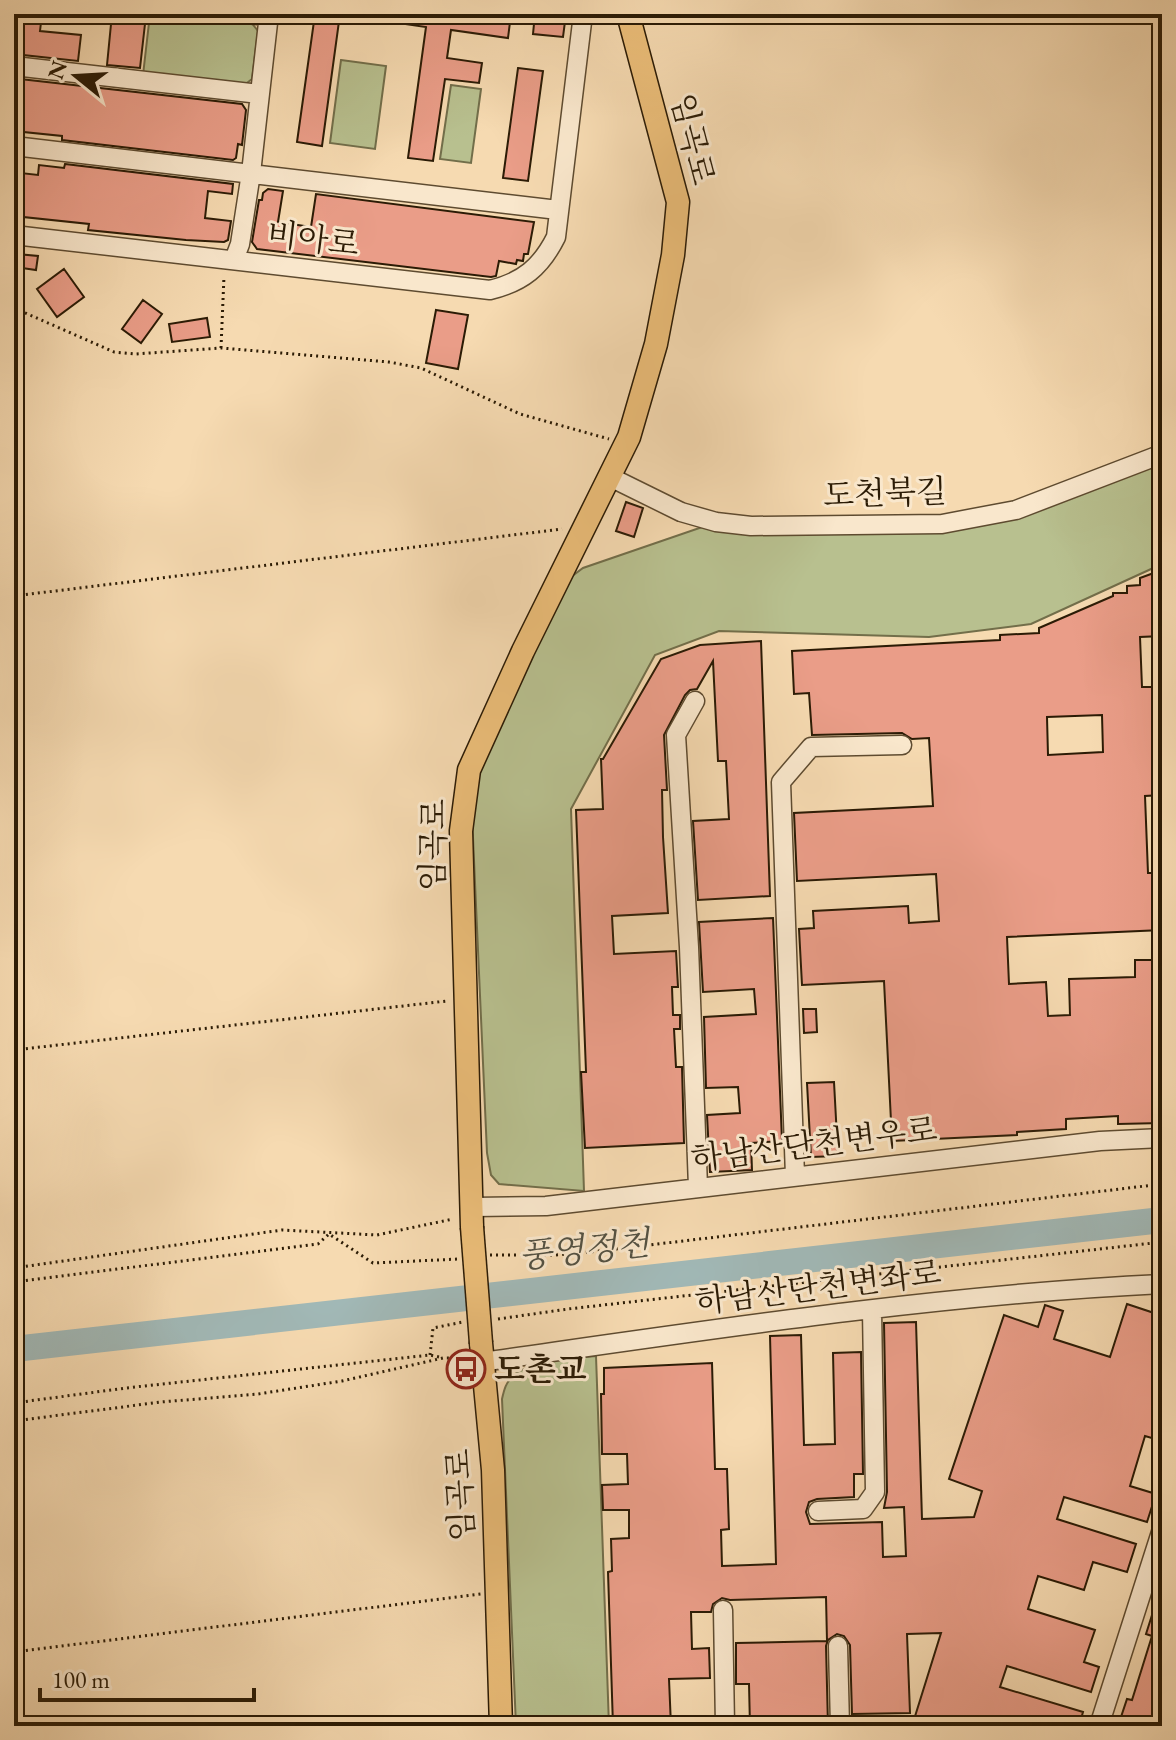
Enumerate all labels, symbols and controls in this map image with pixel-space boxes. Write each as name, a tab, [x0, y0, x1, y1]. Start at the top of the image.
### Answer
north arrow	[36, 36, 116, 116]
text: N	[41, 57, 74, 83]
street label: 임곡로	[661, 89, 725, 189]
street label: 비아로	[264, 213, 362, 266]
street label: 도천북길	[822, 470, 948, 516]
street label: 임곡로	[411, 798, 455, 892]
street label: 하남산단천변우로	[689, 1108, 939, 1180]
water label: 풍영정천	[516, 1220, 654, 1278]
street label: 하남산단천변좌로	[693, 1251, 943, 1323]
bus stop icon: 도촌교	[445, 1348, 487, 1390]
place label: 도촌교	[494, 1348, 587, 1390]
street label: 임곡로	[437, 1448, 483, 1542]
scale bar	[40, 1652, 254, 1702]
text: 100 m	[52, 1664, 110, 1695]

